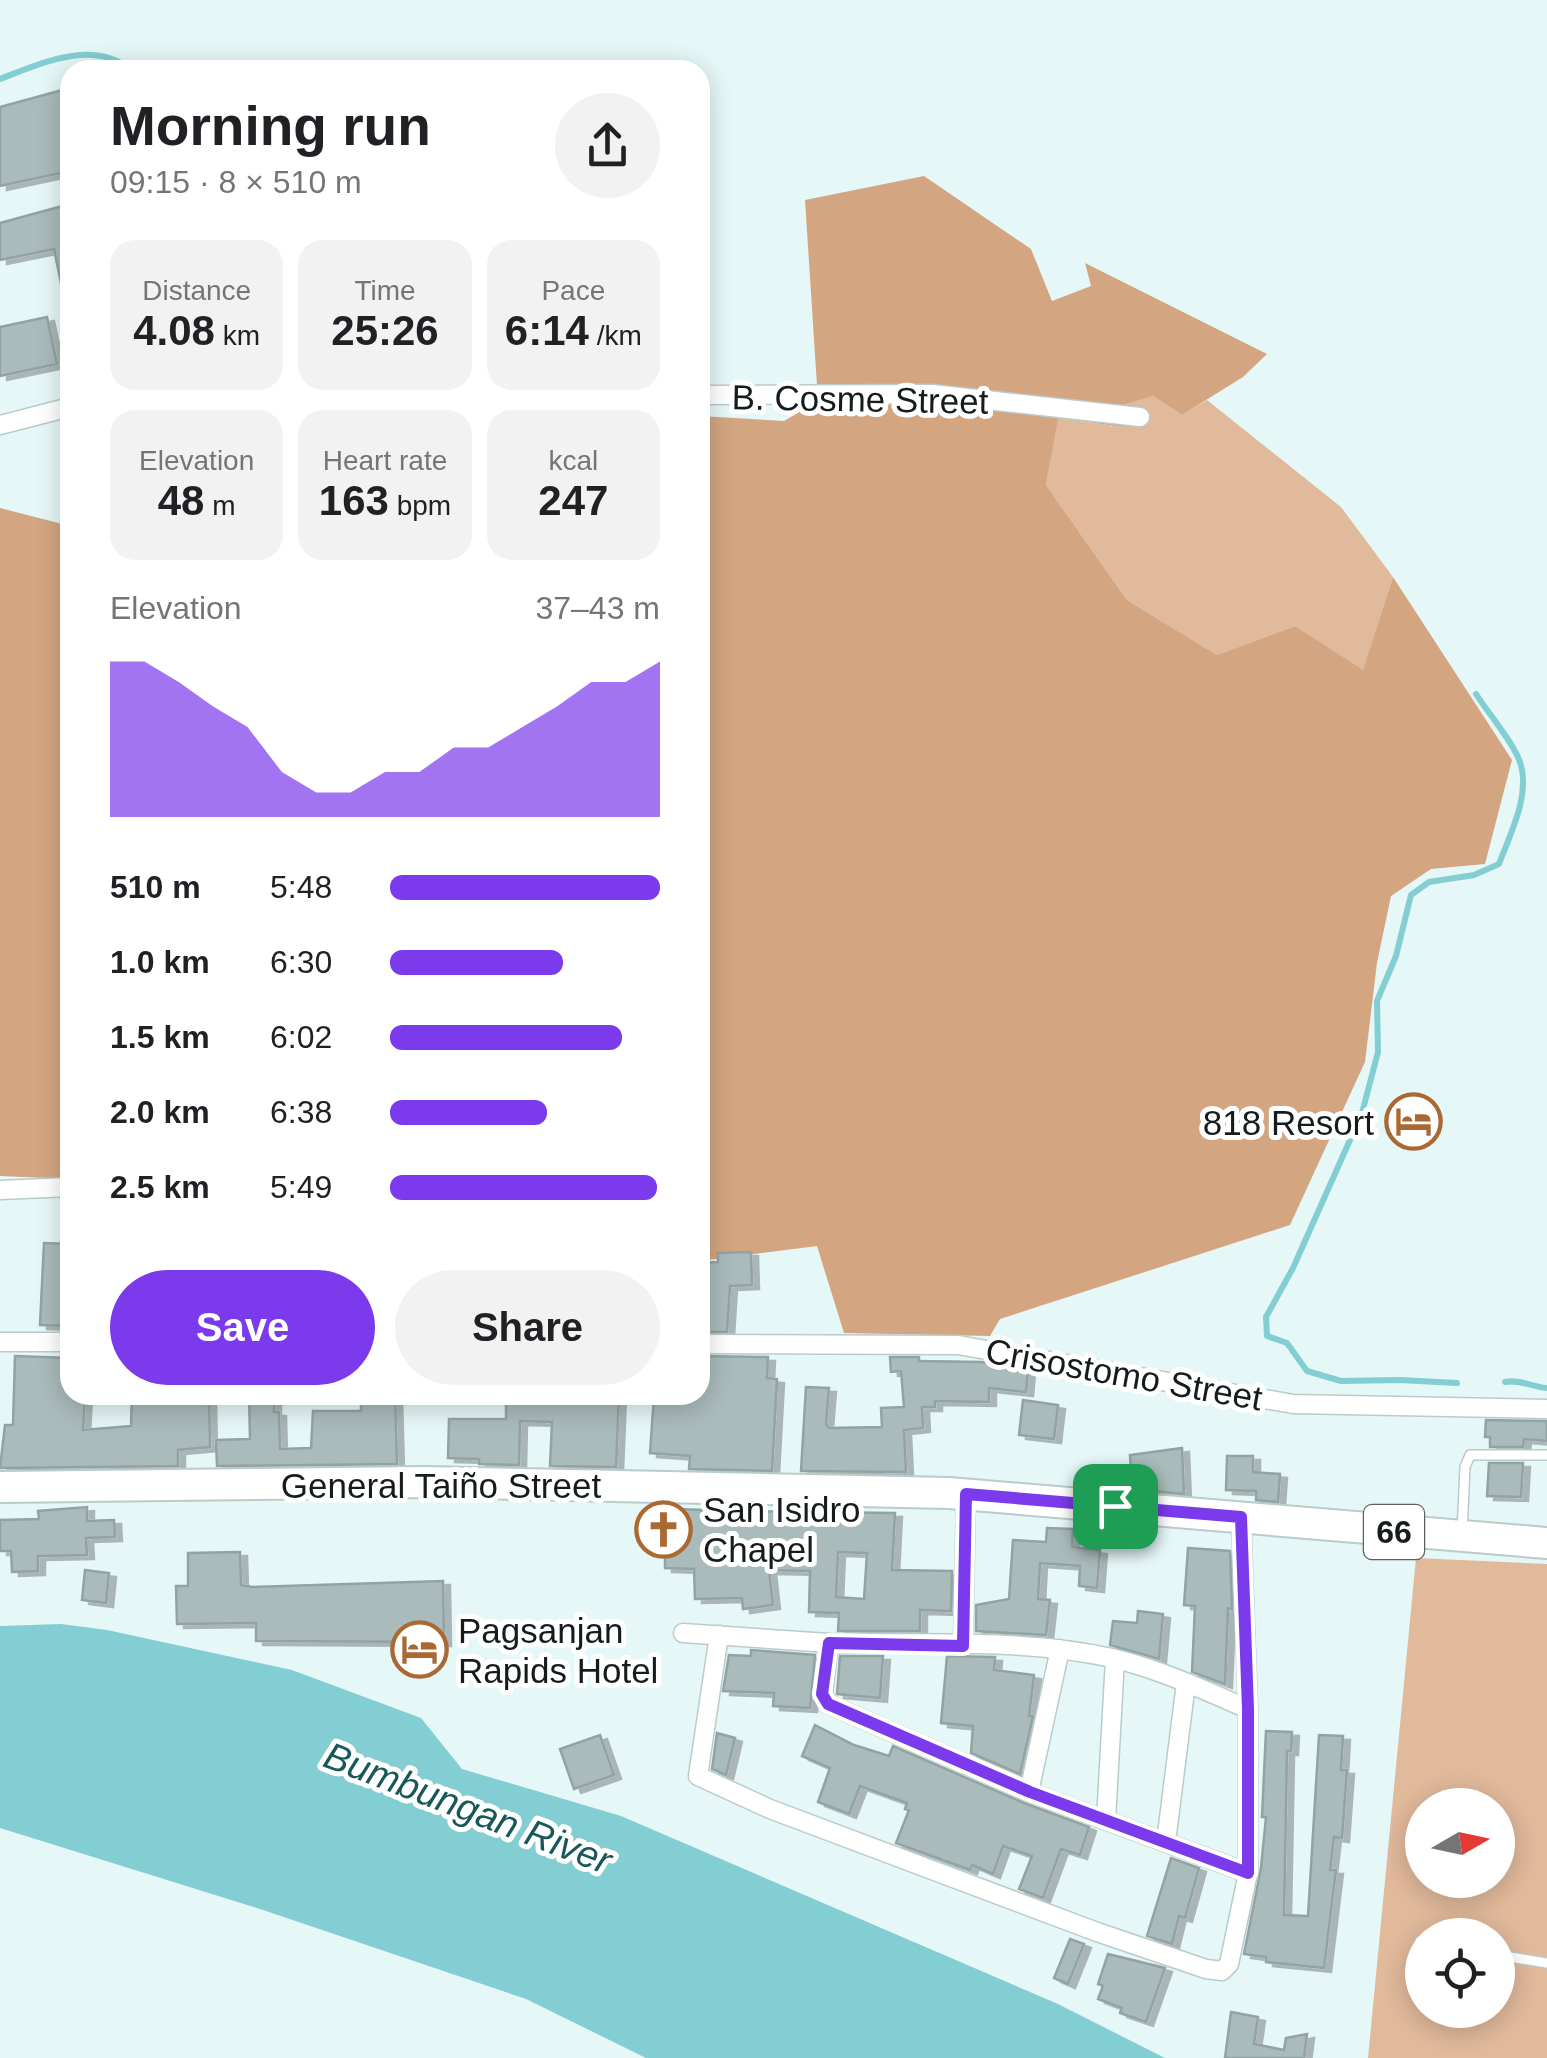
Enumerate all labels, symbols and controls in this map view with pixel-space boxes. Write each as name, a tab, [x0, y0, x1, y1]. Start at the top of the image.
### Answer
button: share	[555, 93, 660, 198]
text: Morning run	[110, 95, 431, 157]
text: 09:15 · 8 × 510 m	[110, 164, 362, 200]
text: Distance	[142, 275, 251, 306]
text: Time	[354, 275, 416, 306]
text: Pace	[541, 275, 605, 306]
text: 4.08	[133, 307, 215, 354]
text: 25:26	[331, 307, 439, 354]
text: 6:14	[505, 307, 589, 354]
text: km	[215, 320, 260, 351]
text: /km	[589, 320, 642, 351]
street label: B. Cosme Street	[731, 377, 989, 421]
text: Elevation	[139, 445, 254, 476]
text: Heart rate	[323, 445, 447, 476]
text: kcal	[548, 445, 598, 476]
text: 48	[158, 477, 204, 524]
text: 163	[319, 477, 389, 524]
text: 247	[538, 477, 608, 524]
text: m	[204, 490, 236, 521]
text: bpm	[389, 490, 451, 521]
text: Elevation	[110, 590, 242, 626]
text: 37–43 m	[535, 590, 660, 626]
text: 510 m	[110, 869, 201, 905]
text: 5:48	[270, 869, 332, 905]
text: 1.0 km	[110, 944, 210, 980]
text: 6:30	[270, 944, 332, 980]
text: 1.5 km	[110, 1019, 210, 1055]
text: 6:02	[270, 1019, 332, 1055]
hotel icon: 818 Resort	[1383, 1092, 1443, 1152]
text: 2.0 km	[110, 1094, 210, 1130]
text: 6:38	[270, 1094, 332, 1130]
place label: 818 Resort	[1203, 1103, 1374, 1142]
text: 2.5 km	[110, 1169, 210, 1205]
text: 5:49	[270, 1169, 332, 1205]
button: Save	[110, 1270, 375, 1385]
button: Share	[395, 1270, 660, 1385]
street label: Crisostomo Street	[983, 1330, 1266, 1418]
pin	[1073, 1464, 1158, 1549]
street label: General Taiño Street	[281, 1466, 601, 1505]
icon: arrive	[1088, 1479, 1143, 1534]
place label: San Isidro Chapel	[703, 1490, 861, 1569]
church icon: San Isidro Chapel	[634, 1499, 694, 1559]
road number: 66	[1364, 1505, 1424, 1559]
place label: Pagsanjan Rapids Hotel	[458, 1611, 658, 1690]
hotel icon: Pagsanjan Rapids Hotel	[389, 1620, 449, 1680]
water label: Bumbungan River	[318, 1734, 619, 1883]
north arrow	[1405, 1788, 1515, 1898]
map controls	[1405, 1788, 1515, 2028]
button: locate	[1405, 1918, 1515, 2028]

